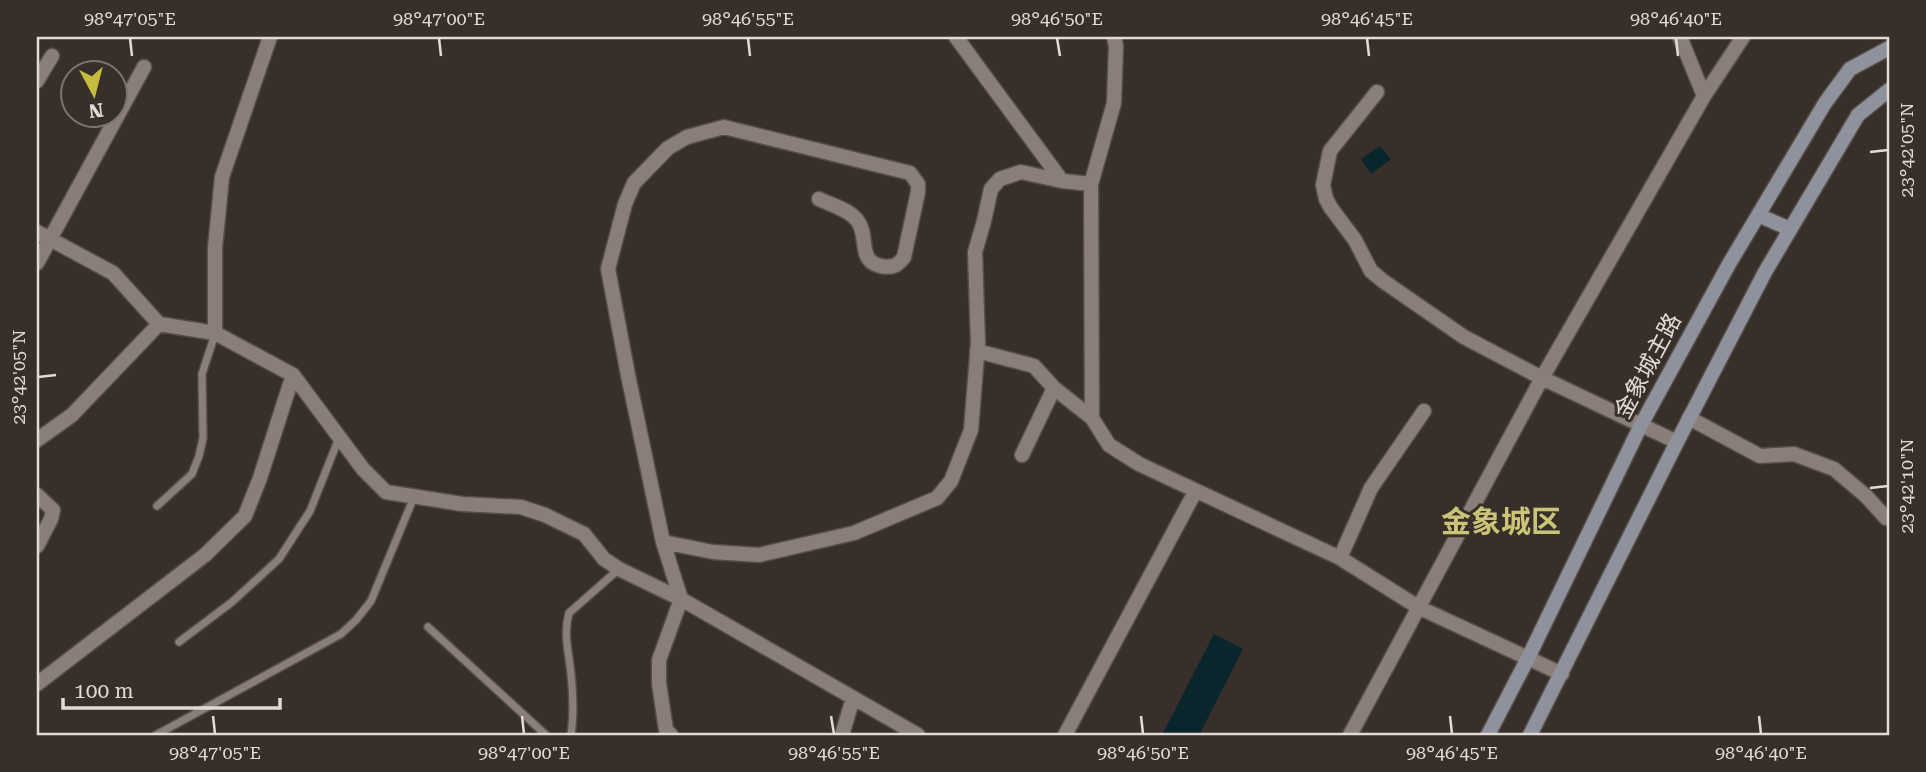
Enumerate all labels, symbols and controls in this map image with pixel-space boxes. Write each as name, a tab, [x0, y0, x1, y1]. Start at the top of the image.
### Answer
text: 98°47'05"E	[84, 8, 176, 29]
text: 98°47'00"E	[393, 8, 485, 29]
text: 98°46'55"E	[702, 8, 794, 29]
text: 98°46'50"E	[1011, 8, 1103, 29]
text: 98°46'45"E	[1321, 8, 1413, 29]
text: 98°46'40"E	[1630, 8, 1722, 29]
north arrow	[60, 60, 130, 130]
text: N	[87, 98, 105, 123]
text: 23°42'05"N	[1896, 103, 1917, 197]
street label: 金象城主路	[1609, 309, 1687, 423]
text: 23°42'05"N	[8, 330, 29, 424]
text: 23°42'10"N	[1896, 439, 1917, 533]
district label: 金象城区	[1441, 504, 1561, 539]
scale bar	[63, 667, 280, 711]
text: 100 m	[74, 679, 134, 703]
text: 98°47'05"E	[169, 742, 261, 763]
text: 98°47'00"E	[478, 742, 570, 763]
text: 98°46'55"E	[788, 742, 880, 763]
text: 98°46'50"E	[1097, 742, 1189, 763]
text: 98°46'45"E	[1406, 742, 1498, 763]
text: 98°46'40"E	[1715, 742, 1807, 763]

